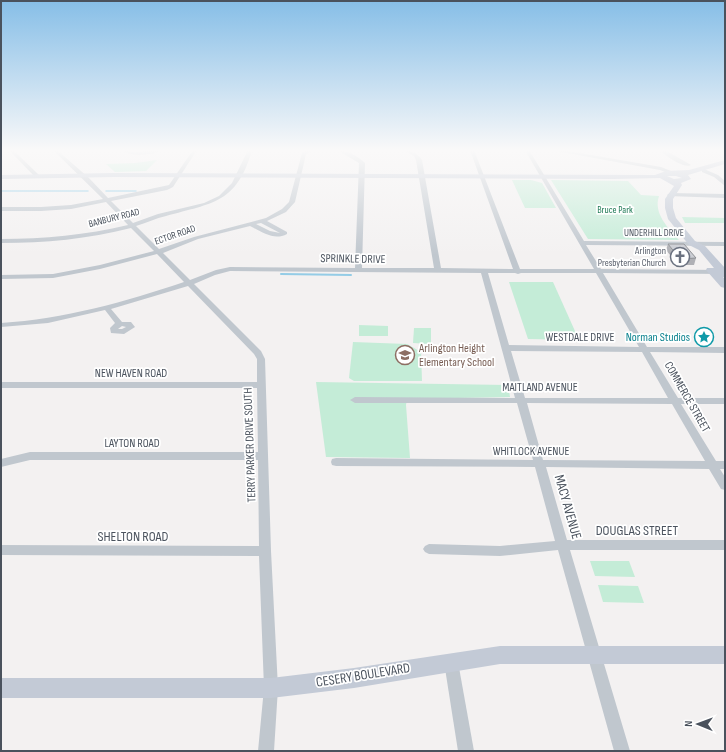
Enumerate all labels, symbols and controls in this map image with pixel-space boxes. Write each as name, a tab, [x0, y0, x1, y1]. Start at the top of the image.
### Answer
park label: Bruce Park	[597, 204, 633, 216]
street label: BANBURY ROAD	[87, 206, 141, 230]
street label: ECTOR ROAD	[153, 222, 197, 248]
street label: UNDERHILL DRIVE	[624, 227, 684, 239]
place label: Arlington Presbyterian Church	[598, 245, 666, 269]
church icon: Arlington Presbyterian Church	[669, 246, 691, 268]
street label: SPRINKLE DRIVE	[320, 251, 386, 267]
place icon: Norman Studios	[693, 326, 715, 348]
street label: WESTDALE DRIVE	[545, 330, 615, 345]
place label: Norman Studios	[626, 330, 690, 345]
place label: Arlington Height Elementary School	[418, 341, 494, 370]
school or university icon: Arlington Height Elementary School	[394, 344, 416, 366]
street label: COMMERCE STREET	[661, 359, 713, 435]
street label: NEW HAVEN ROAD	[95, 366, 167, 381]
street label: MAITLAND AVENUE	[502, 380, 578, 395]
street label: TERRY PARKER DRIVE SOUTH	[240, 387, 260, 503]
street label: LAYTON ROAD	[104, 436, 160, 451]
street label: WHITLOCK AVENUE	[493, 444, 569, 459]
street label: MACY AVENUE	[551, 473, 585, 541]
street label: DOUGLAS STREET	[596, 522, 679, 539]
street label: SHELTON ROAD	[98, 528, 169, 545]
street label: CESERY BOULEVARD	[315, 659, 411, 691]
north arrow	[678, 704, 718, 744]
text: N	[682, 721, 695, 727]

